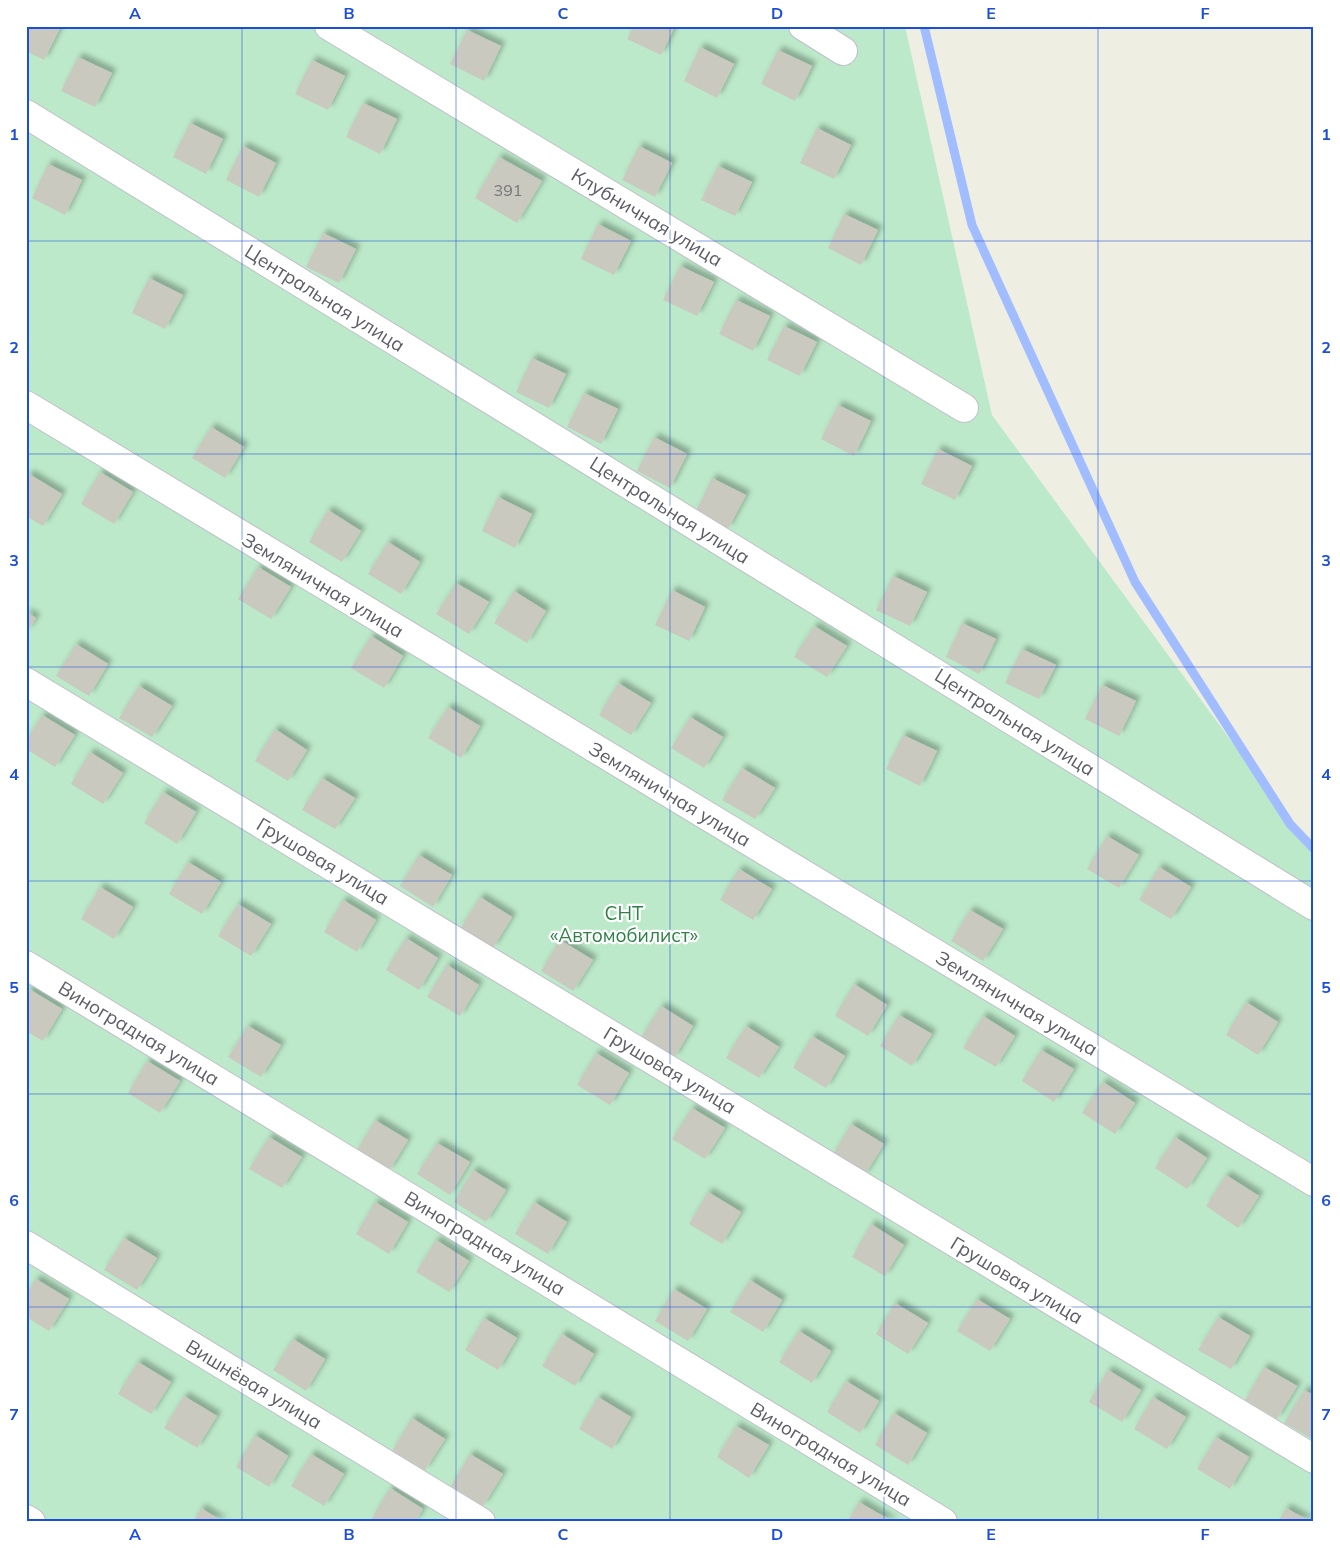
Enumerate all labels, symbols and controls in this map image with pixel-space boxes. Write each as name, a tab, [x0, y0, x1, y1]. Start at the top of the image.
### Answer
text: A	[129, 3, 141, 23]
text: B	[343, 3, 355, 23]
text: C	[558, 3, 569, 23]
text: D	[771, 3, 783, 23]
text: E	[986, 3, 996, 23]
text: F	[1200, 3, 1210, 23]
text: 1	[9, 124, 19, 144]
text: 1	[1321, 124, 1331, 144]
street label: Клубничная улица	[567, 162, 727, 272]
house number: 391	[494, 180, 522, 200]
street label: Центральная улица	[240, 239, 410, 357]
text: 2	[9, 337, 19, 357]
text: 2	[1321, 337, 1331, 357]
street label: Центральная улица	[585, 451, 755, 569]
street label: Земляничная улица	[238, 527, 408, 643]
text: 3	[9, 550, 19, 570]
text: 3	[1321, 550, 1331, 570]
street label: Центральная улица	[930, 663, 1100, 781]
street label: Земляничная улица	[585, 736, 755, 852]
text: 4	[9, 764, 19, 784]
text: 4	[1321, 764, 1331, 784]
street label: Грушовая улица	[252, 812, 394, 910]
park label: СНТ «Автомобилист»	[550, 901, 698, 947]
street label: Земляничная улица	[932, 945, 1102, 1061]
street label: Виноградная улица	[54, 975, 224, 1091]
text: 5	[9, 977, 19, 997]
text: 5	[1321, 977, 1331, 997]
street label: Грушовая улица	[599, 1021, 741, 1119]
street label: Виноградная улица	[400, 1185, 570, 1301]
text: 6	[9, 1190, 19, 1210]
text: 6	[1321, 1190, 1331, 1210]
street label: Грушовая улица	[946, 1231, 1088, 1329]
street label: Вишнёвая улица	[182, 1334, 326, 1434]
street label: Виноградная улица	[746, 1396, 916, 1512]
text: 7	[9, 1404, 19, 1424]
text: 7	[1321, 1404, 1331, 1424]
text: A	[129, 1524, 141, 1544]
text: B	[343, 1524, 355, 1544]
text: C	[558, 1524, 569, 1544]
text: D	[771, 1524, 783, 1544]
text: E	[986, 1524, 996, 1544]
text: F	[1200, 1524, 1210, 1544]

